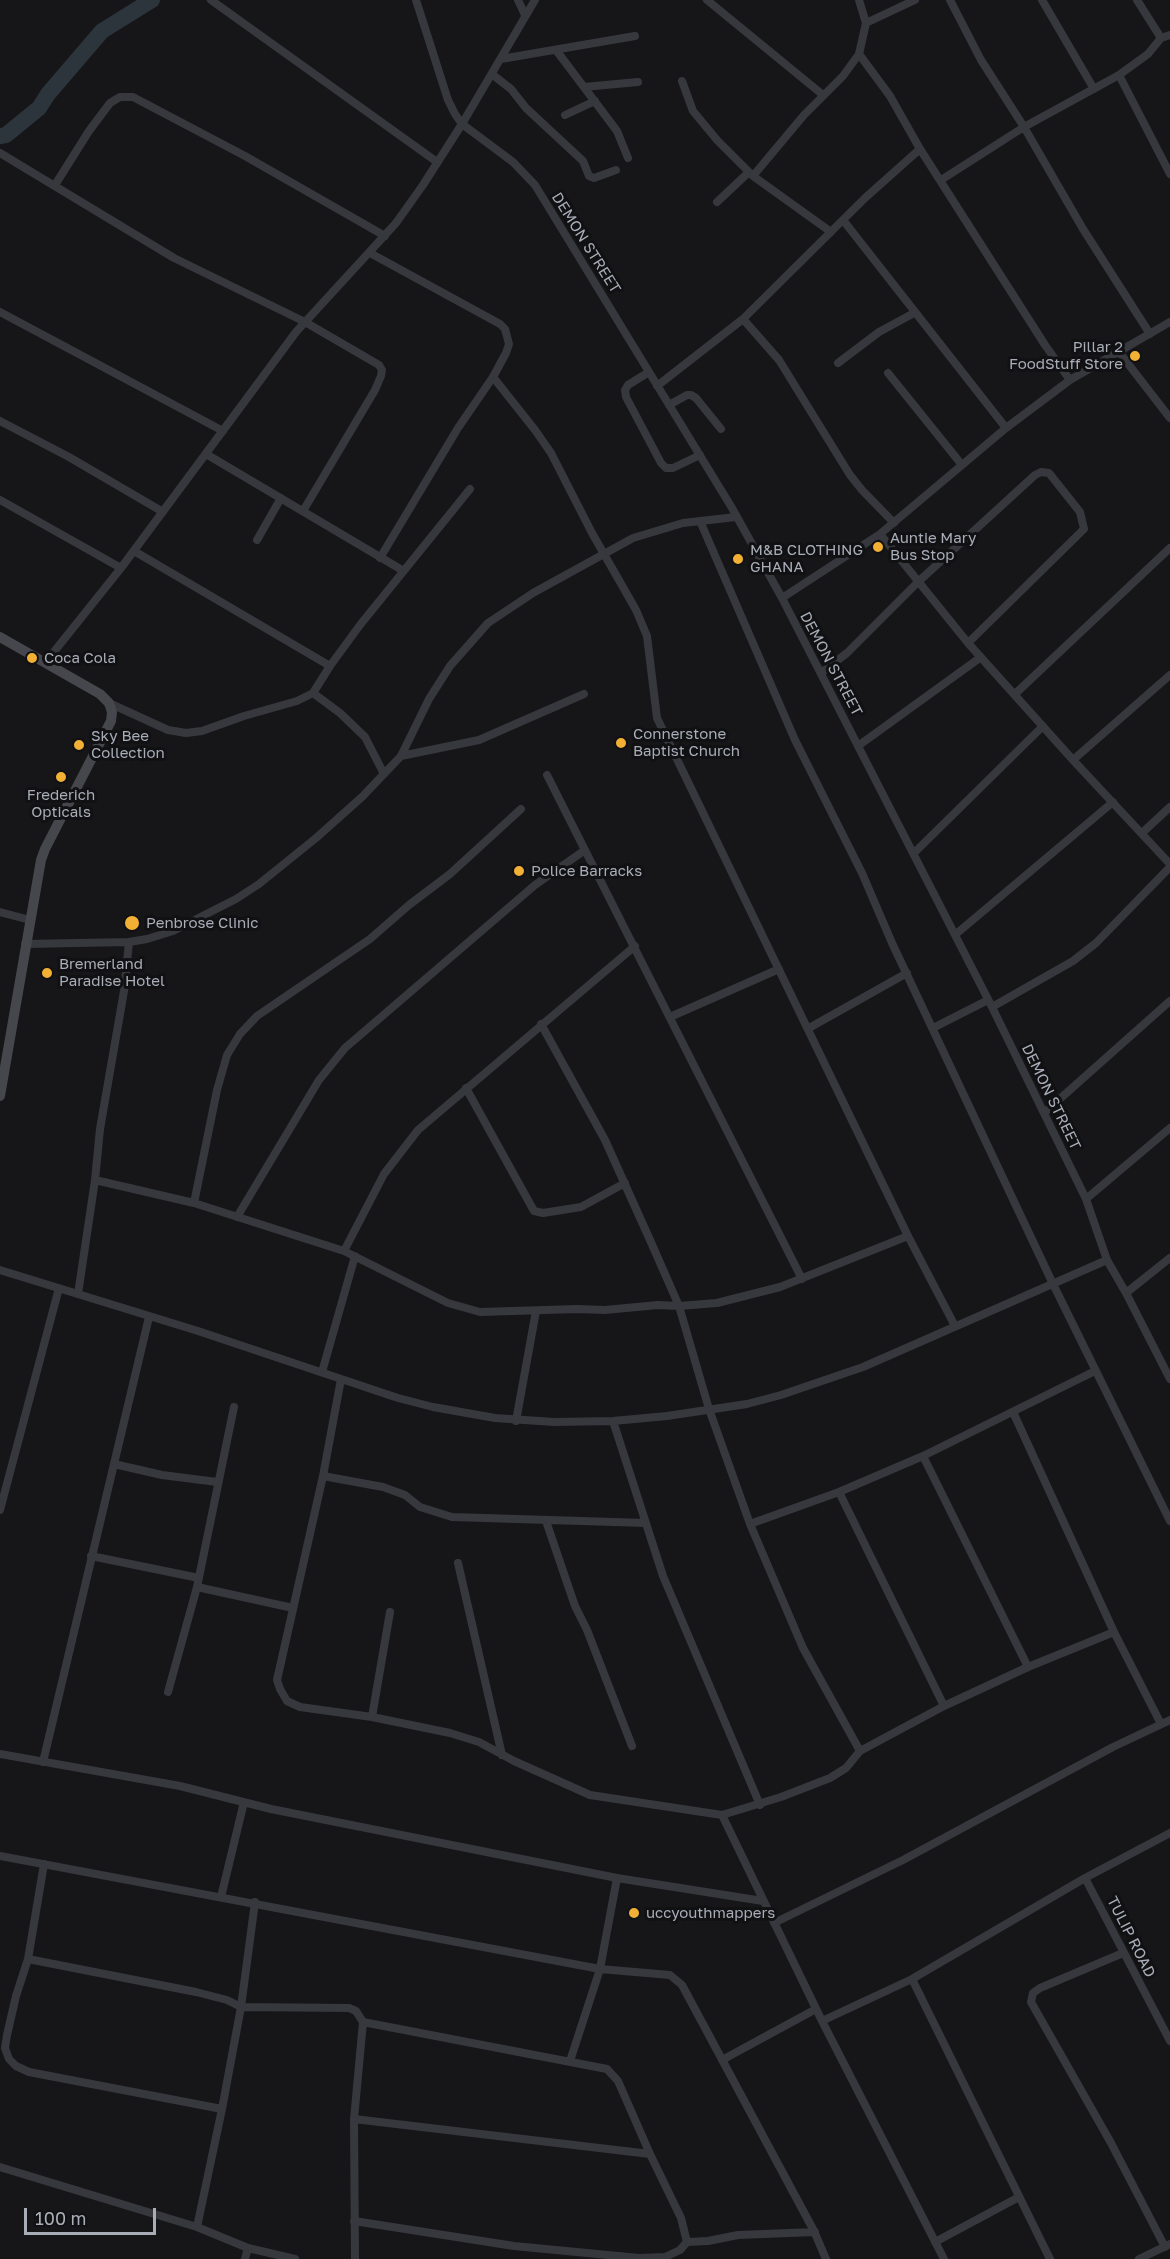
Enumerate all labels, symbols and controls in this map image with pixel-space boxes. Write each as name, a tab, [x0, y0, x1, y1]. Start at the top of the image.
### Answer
street label: DEMON STREET	[548, 189, 624, 297]
place label: Pillar 2 FoodStuff Store	[1009, 338, 1123, 373]
marker: Pillar 2 FoodStuff Store	[1128, 349, 1142, 363]
place label: Auntie Mary Bus Stop	[890, 529, 976, 564]
marker: Auntie Mary Bus Stop	[871, 540, 885, 554]
place label: M&B CLOTHING GHANA	[750, 541, 863, 576]
marker: M&B CLOTHING GHANA	[731, 552, 745, 566]
street label: DEMON STREET	[796, 609, 866, 719]
place label: Coca Cola	[44, 649, 116, 667]
marker: Coca Cola	[25, 651, 39, 665]
place label: Connerstone Baptist Church	[633, 725, 740, 760]
place label: Sky Bee Collection	[91, 727, 165, 762]
marker: Connerstone Baptist Church	[614, 736, 628, 750]
marker: Sky Bee Collection	[72, 738, 86, 752]
marker: Frederich Opticals	[54, 770, 68, 784]
place label: Frederich Opticals	[27, 786, 95, 821]
place label: Police Barracks	[531, 862, 642, 880]
marker: Police Barracks	[512, 864, 526, 878]
marker: Penbrose Clinic	[123, 914, 141, 932]
place label: Penbrose Clinic	[146, 914, 258, 932]
place label: Bremerland Paradise Hotel	[59, 955, 165, 990]
marker: Bremerland Paradise Hotel	[40, 966, 54, 980]
street label: DEMON STREET	[1018, 1041, 1084, 1153]
street label: TULIP ROAD	[1103, 1893, 1159, 1981]
place label: uccyouthmappers	[646, 1904, 775, 1922]
marker: uccyouthmappers	[627, 1906, 641, 1920]
scale bar	[27, 2196, 159, 2234]
text: 100 m	[35, 2207, 86, 2229]

